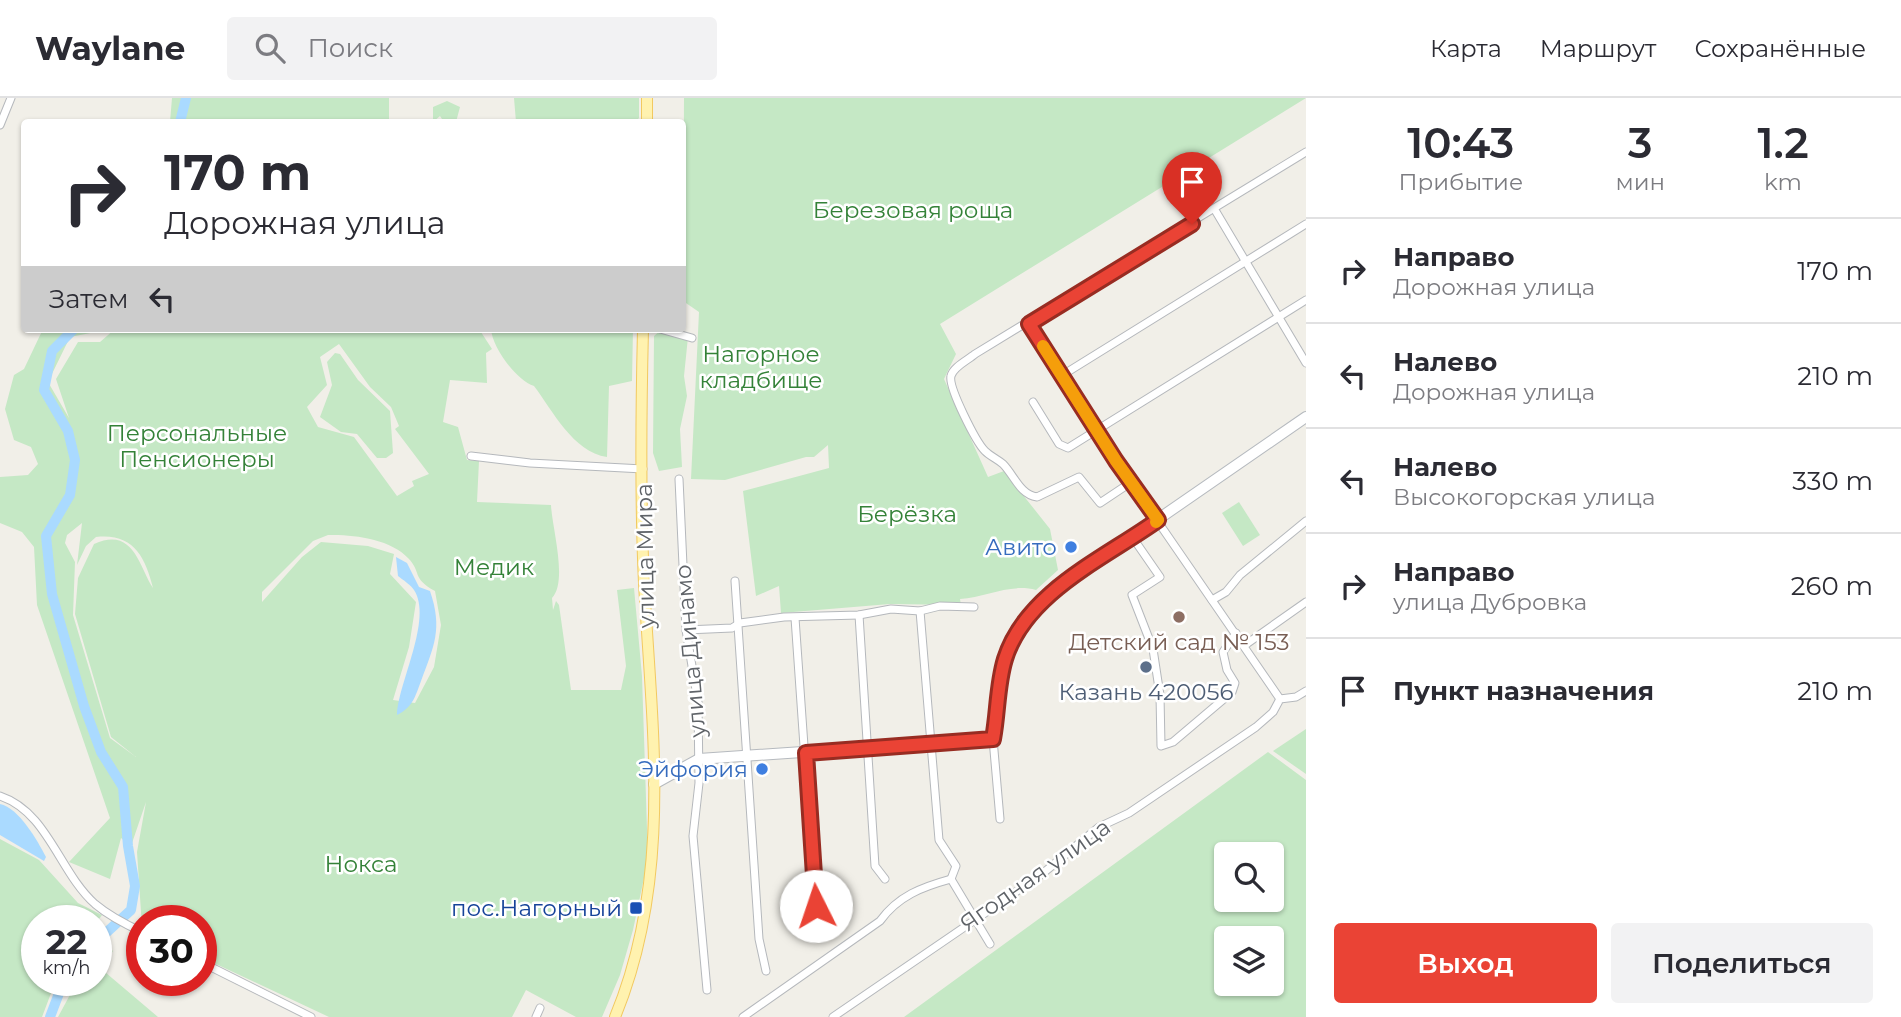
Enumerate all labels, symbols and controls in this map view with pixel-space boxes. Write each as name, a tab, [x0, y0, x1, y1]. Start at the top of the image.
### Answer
search box	[227, 17, 717, 80]
text: Waylane	[35, 28, 185, 68]
icon: search	[251, 29, 289, 67]
text: Поиск	[307, 32, 393, 64]
text: Карта	[1430, 34, 1502, 63]
text: Маршрут	[1540, 34, 1656, 63]
text: Сохранённые	[1694, 34, 1866, 63]
text: 10:43	[1407, 117, 1514, 169]
text: 3	[1628, 117, 1653, 169]
text: 1.2	[1757, 117, 1809, 169]
text: 170 m	[164, 143, 311, 202]
icon: right	[49, 147, 140, 238]
pin	[1162, 152, 1222, 224]
icon: arrive	[1173, 163, 1211, 201]
text: Прибытие	[1398, 168, 1523, 196]
text: мин	[1616, 168, 1665, 196]
text: km	[1764, 168, 1802, 196]
park label: Березовая роща	[813, 196, 1013, 224]
text: Дорожная улица	[164, 203, 445, 242]
text: Направо	[1393, 241, 1514, 273]
icon: right	[1334, 252, 1372, 290]
text: 170 m	[1797, 255, 1873, 287]
text: Дорожная улица	[1393, 273, 1595, 301]
icon: left	[143, 280, 181, 318]
text: Затем	[49, 283, 129, 315]
park label: Нагорное кладбище	[700, 340, 822, 394]
text: Налево	[1393, 346, 1497, 378]
icon: left	[1334, 357, 1372, 395]
text: 210 m	[1797, 360, 1873, 392]
text: Дорожная улица	[1393, 378, 1595, 406]
park label: Персональные Пенсионеры	[107, 419, 287, 473]
text: Налево	[1393, 451, 1497, 483]
icon: left	[1334, 462, 1372, 500]
text: 330 m	[1792, 465, 1873, 497]
street label: улица Мира	[630, 483, 660, 630]
text: Высокогорская улица	[1393, 483, 1655, 511]
park label: Берёзка	[857, 500, 957, 528]
place label: Авито	[985, 533, 1057, 561]
marker: Авито	[1063, 539, 1079, 555]
park label: Медик	[454, 553, 535, 581]
text: Направо	[1393, 556, 1514, 588]
street label: улица Динамо	[668, 563, 712, 740]
icon: right	[1334, 567, 1372, 605]
text: 260 m	[1791, 570, 1873, 602]
text: улица Дубровка	[1393, 588, 1587, 616]
marker: Детский сад № 153	[1171, 609, 1187, 625]
place label: Детский сад № 153	[1068, 628, 1290, 656]
marker: Казань 420056	[1138, 659, 1154, 675]
icon: arrive	[1334, 672, 1372, 710]
text: Пункт назначения	[1393, 675, 1654, 707]
text: 210 m	[1797, 675, 1873, 707]
place label: Казань 420056	[1058, 678, 1234, 706]
place label: Эйфория	[638, 755, 748, 783]
marker: Эйфория	[754, 761, 770, 777]
street label: Ягодная улица	[954, 813, 1116, 937]
map controls	[1214, 842, 1284, 996]
button: search	[1214, 842, 1284, 912]
park label: Нокса	[325, 850, 397, 878]
position arrow	[779, 869, 853, 943]
place label: пос.Нагорный	[451, 894, 622, 922]
marker: пос.Нагорный	[628, 900, 644, 916]
speed limit sign: 30	[126, 905, 217, 996]
text: 22	[46, 920, 87, 963]
button: Выход	[1334, 923, 1597, 1003]
button: Поделиться	[1611, 923, 1873, 1003]
button: layers	[1214, 926, 1284, 996]
text: km/h	[42, 957, 91, 979]

